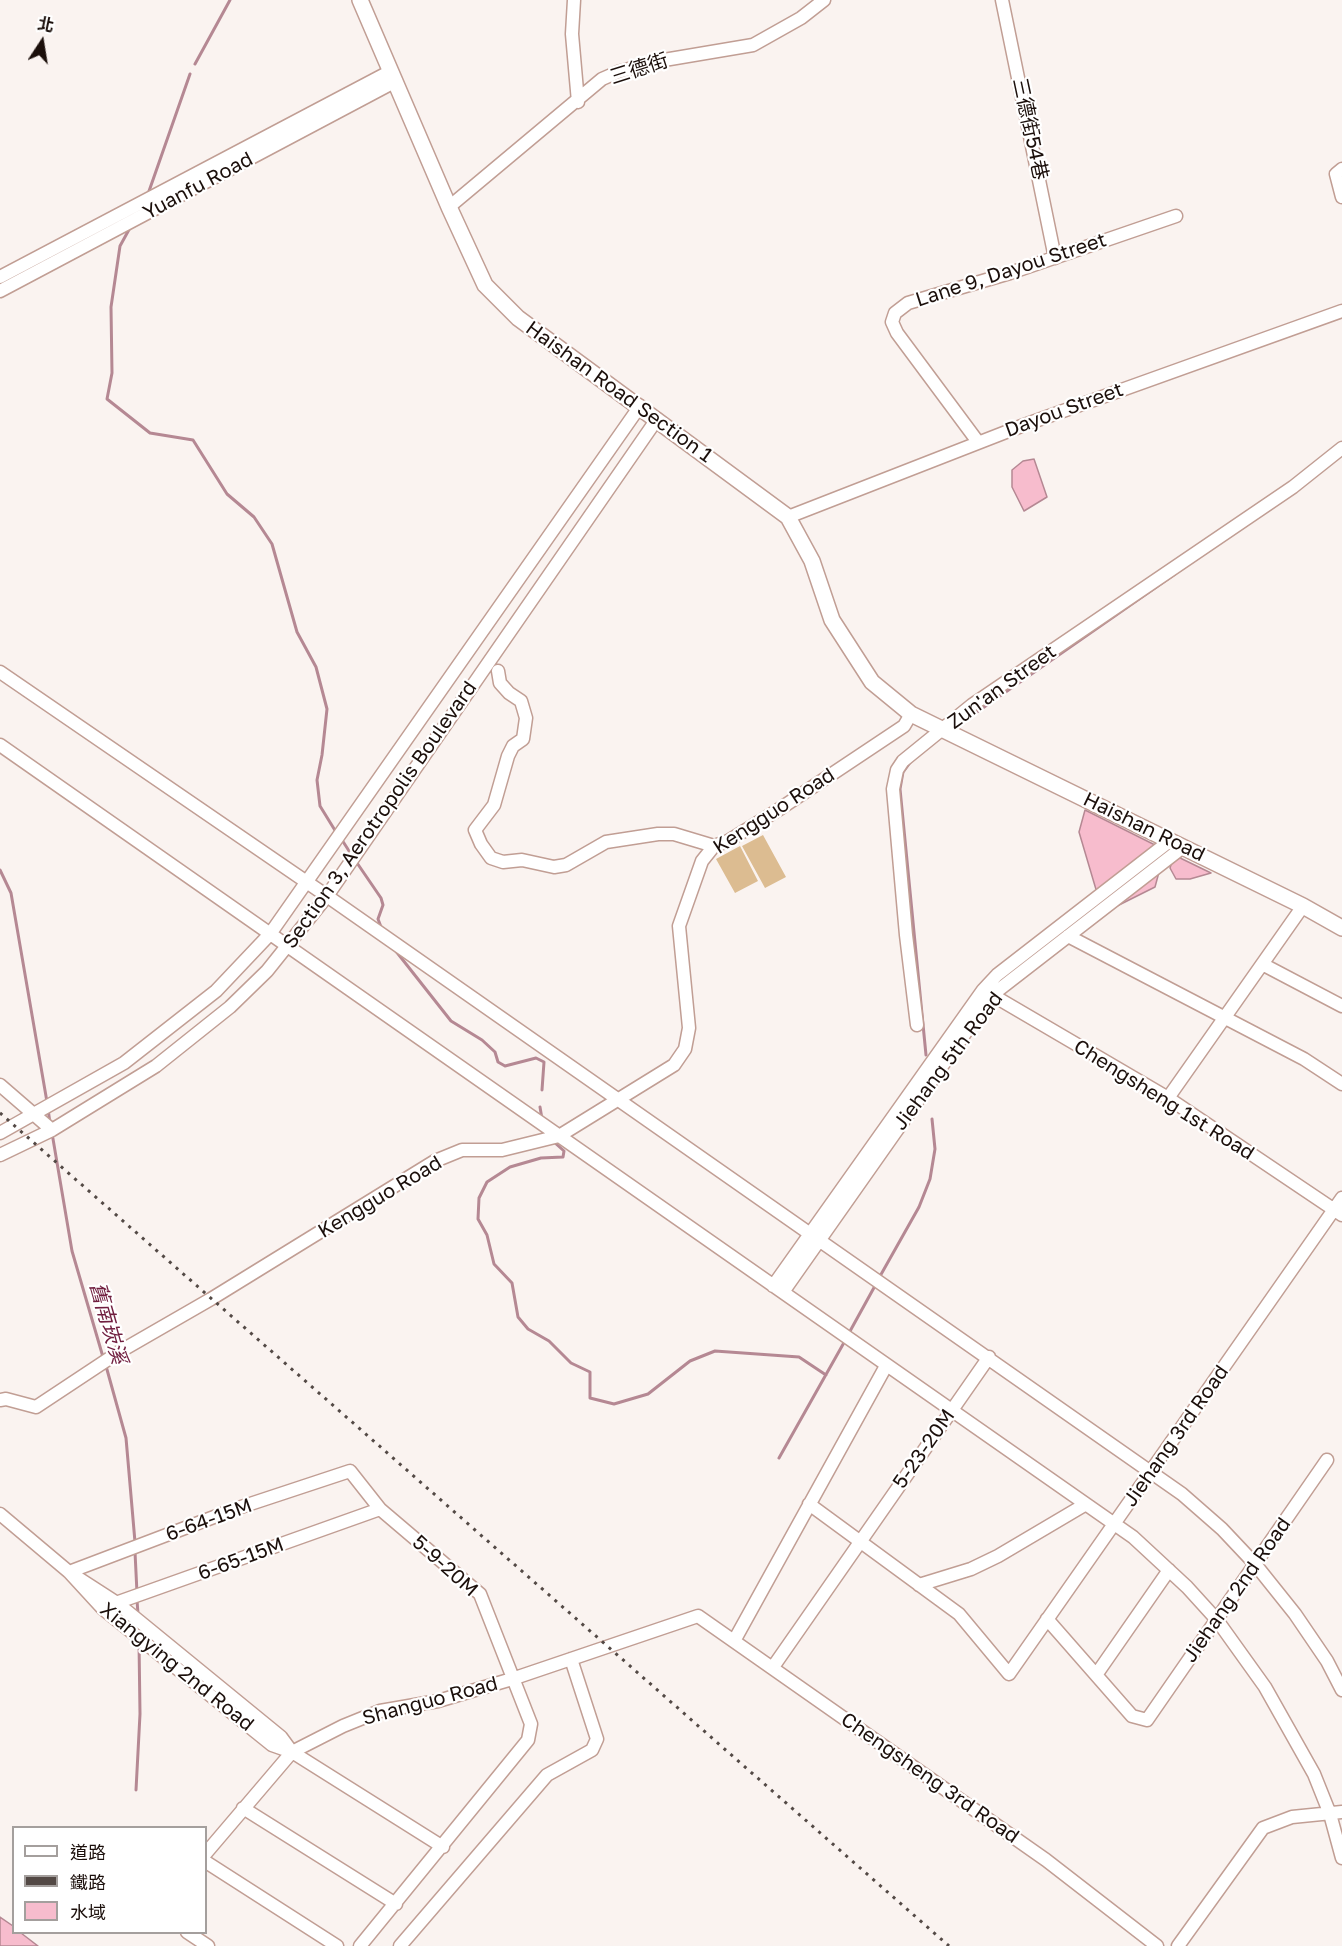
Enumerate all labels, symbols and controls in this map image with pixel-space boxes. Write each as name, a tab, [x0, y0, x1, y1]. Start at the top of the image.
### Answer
north arrow	[12, 12, 72, 72]
text: 北	[36, 13, 56, 36]
street label: 三德街	[607, 48, 671, 90]
street label: 三德街54巷	[1007, 76, 1053, 182]
street label: Yuanfu Road	[139, 147, 257, 225]
street label: Lane 9, Dayou Street	[913, 228, 1109, 312]
street label: Haishan Road Section 1	[521, 316, 717, 468]
street label: Dayou Street	[1002, 378, 1126, 442]
street label: Zun'an Street	[943, 640, 1061, 734]
street label: Section 3, Aerotropolis Boulevard	[278, 677, 482, 953]
street label: Kengguo Road	[709, 763, 839, 859]
street label: Haishan Road	[1079, 787, 1209, 867]
street label: Jiehang 5th Road	[888, 987, 1008, 1135]
street label: Chengsheng 1st Road	[1069, 1035, 1259, 1165]
street label: Kengguo Road	[314, 1151, 446, 1243]
water label: 舊南崁溪	[84, 1279, 132, 1367]
street label: Jiehang 3rd Road	[1118, 1361, 1234, 1511]
street label: 5-23-20M	[888, 1405, 960, 1493]
street label: 6-64-15M	[163, 1493, 255, 1547]
street label: Jiehang 2nd Road	[1178, 1513, 1296, 1667]
street label: 5-9-20M	[407, 1530, 483, 1602]
street label: 6-65-15M	[195, 1532, 287, 1586]
street label: Xiangying 2nd Road	[95, 1598, 259, 1736]
street label: Shanguo Road	[360, 1671, 500, 1731]
street label: Chengsheng 3rd Road	[836, 1707, 1024, 1849]
legend	[12, 1826, 207, 1934]
text: 道路	[70, 1841, 106, 1863]
text: 鐵路	[70, 1871, 106, 1893]
text: 水域	[70, 1901, 106, 1923]

